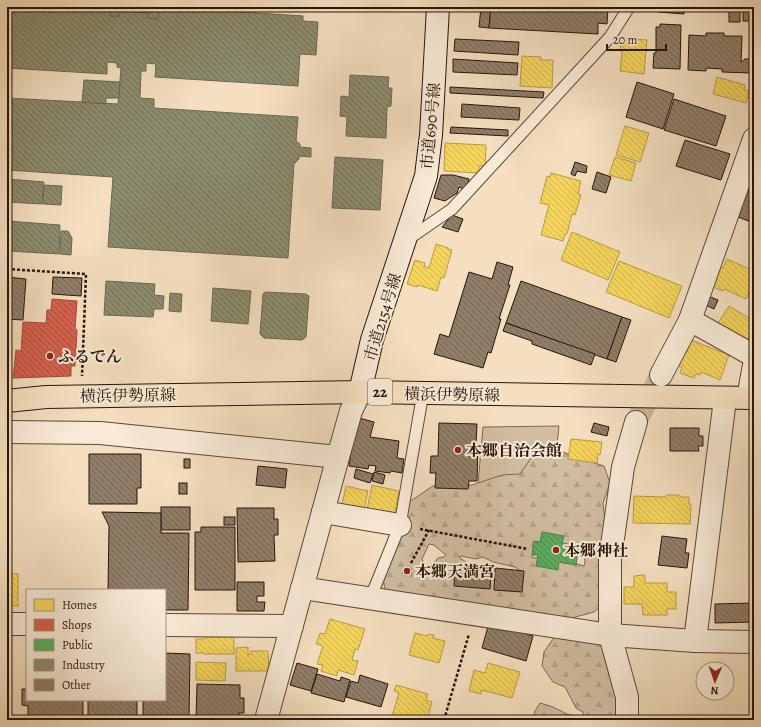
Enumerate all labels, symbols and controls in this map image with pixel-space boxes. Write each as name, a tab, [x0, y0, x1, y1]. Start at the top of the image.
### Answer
scale bar	[607, 26, 666, 52]
text: 20 m	[613, 32, 637, 48]
street label: 市道690号線	[416, 82, 446, 170]
street label: 市道2154号線	[359, 270, 407, 364]
place label: ふるでん	[58, 346, 122, 368]
marker: ふるでん	[45, 351, 55, 361]
road number: 22	[368, 379, 392, 405]
street label: 横浜伊勢原線	[404, 383, 500, 407]
street label: 横浜伊勢原線	[80, 384, 176, 408]
place label: 本郷自治会館	[466, 440, 562, 462]
marker: 本郷自治会館	[453, 445, 463, 455]
place label: 本郷神社	[564, 540, 628, 562]
marker: 本郷神社	[551, 545, 561, 555]
place label: 本郷天満宮	[415, 561, 495, 583]
marker: 本郷天満宮	[402, 566, 412, 576]
legend	[26, 589, 166, 701]
text: Homes	[62, 597, 97, 613]
text: Shops	[62, 617, 92, 633]
text: Public	[62, 637, 93, 653]
text: Industry	[62, 657, 105, 673]
north arrow	[695, 661, 735, 701]
text: Other	[62, 677, 91, 693]
text: N	[710, 683, 719, 698]

